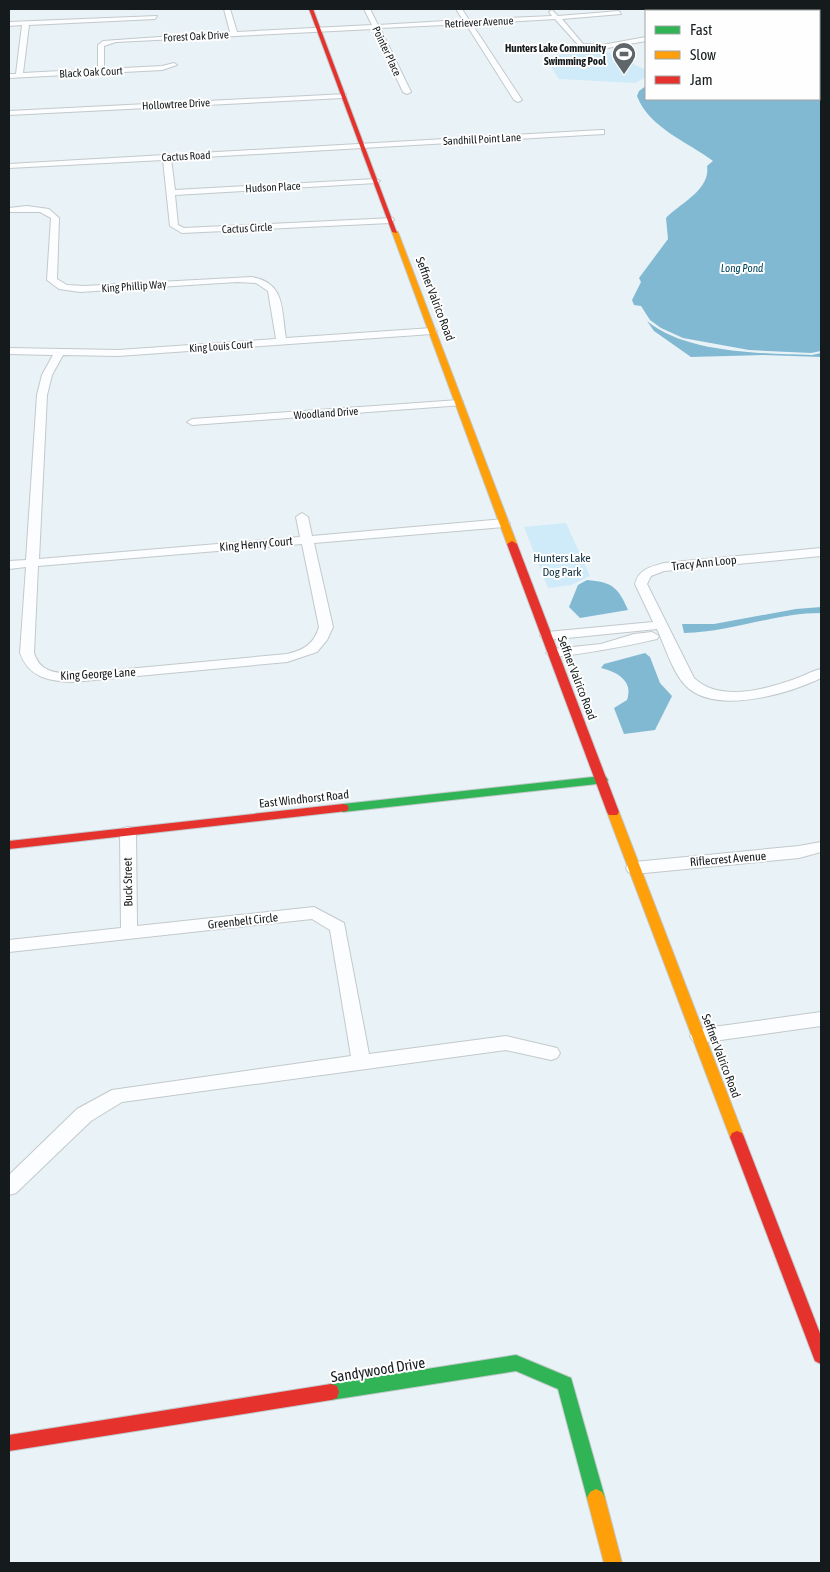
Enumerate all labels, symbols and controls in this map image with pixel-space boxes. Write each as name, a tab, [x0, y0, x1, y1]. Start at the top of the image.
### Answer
legend	[645, 10, 820, 100]
street label: Retriever Avenue	[444, 14, 514, 30]
text: Fast	[690, 21, 712, 38]
street label: Pointer Place	[370, 24, 404, 78]
street label: Forest Oak Drive	[163, 28, 229, 44]
sports icon: Hunters Lake Community Swimming Pool	[611, 41, 637, 75]
place label: Hunters Lake Community Swimming Pool	[505, 42, 607, 67]
text: Slow	[690, 46, 716, 63]
street label: Black Oak Court	[59, 64, 123, 80]
text: Jam	[690, 71, 713, 88]
street label: Hollowtree Drive	[142, 96, 210, 112]
street label: Sandhill Point Lane	[443, 131, 521, 147]
street label: Cactus Road	[161, 149, 211, 163]
street label: Hudson Place	[245, 180, 301, 194]
street label: Cactus Circle	[221, 221, 273, 235]
street label: Seffner Valrico Road	[413, 255, 457, 343]
water label: Long Pond	[721, 262, 763, 274]
street label: King Phillip Way	[101, 278, 167, 294]
street label: King Louis Court	[189, 338, 253, 354]
street label: Woodland Drive	[293, 405, 359, 421]
street label: King Henry Court	[219, 534, 294, 554]
park label: Hunters Lake Dog Park	[533, 551, 591, 579]
street label: Tracy Ann Loop	[671, 553, 737, 573]
street label: Seffner Valrico Road	[555, 634, 599, 722]
street label: King George Lane	[60, 665, 136, 683]
street label: East Windhorst Road	[258, 787, 350, 811]
street label: Riflecrest Avenue	[689, 849, 767, 869]
street label: Buck Street	[121, 857, 135, 907]
street label: Greenbelt Circle	[207, 910, 279, 932]
street label: Seffner Valrico Road	[699, 1012, 743, 1100]
street label: Sandywood Drive	[330, 1354, 426, 1385]

